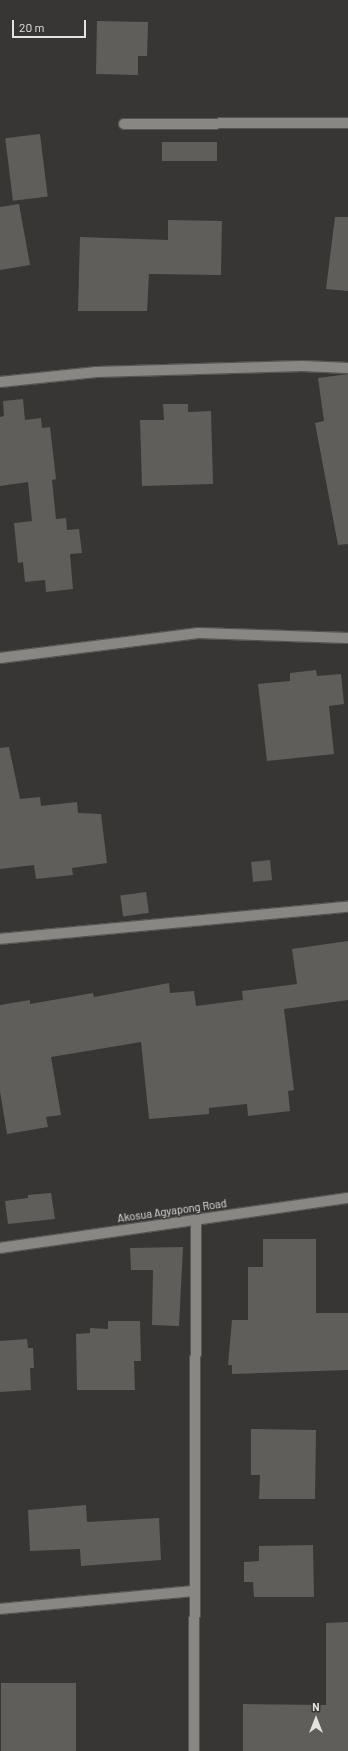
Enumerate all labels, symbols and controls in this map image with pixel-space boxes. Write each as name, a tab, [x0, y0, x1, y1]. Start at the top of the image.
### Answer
scale bar	[14, 12, 88, 38]
text: 20 m	[19, 20, 45, 34]
street label: Akosua Agyapong Road	[117, 1197, 227, 1225]
north arrow	[296, 1699, 336, 1739]
text: N	[312, 1700, 320, 1713]

